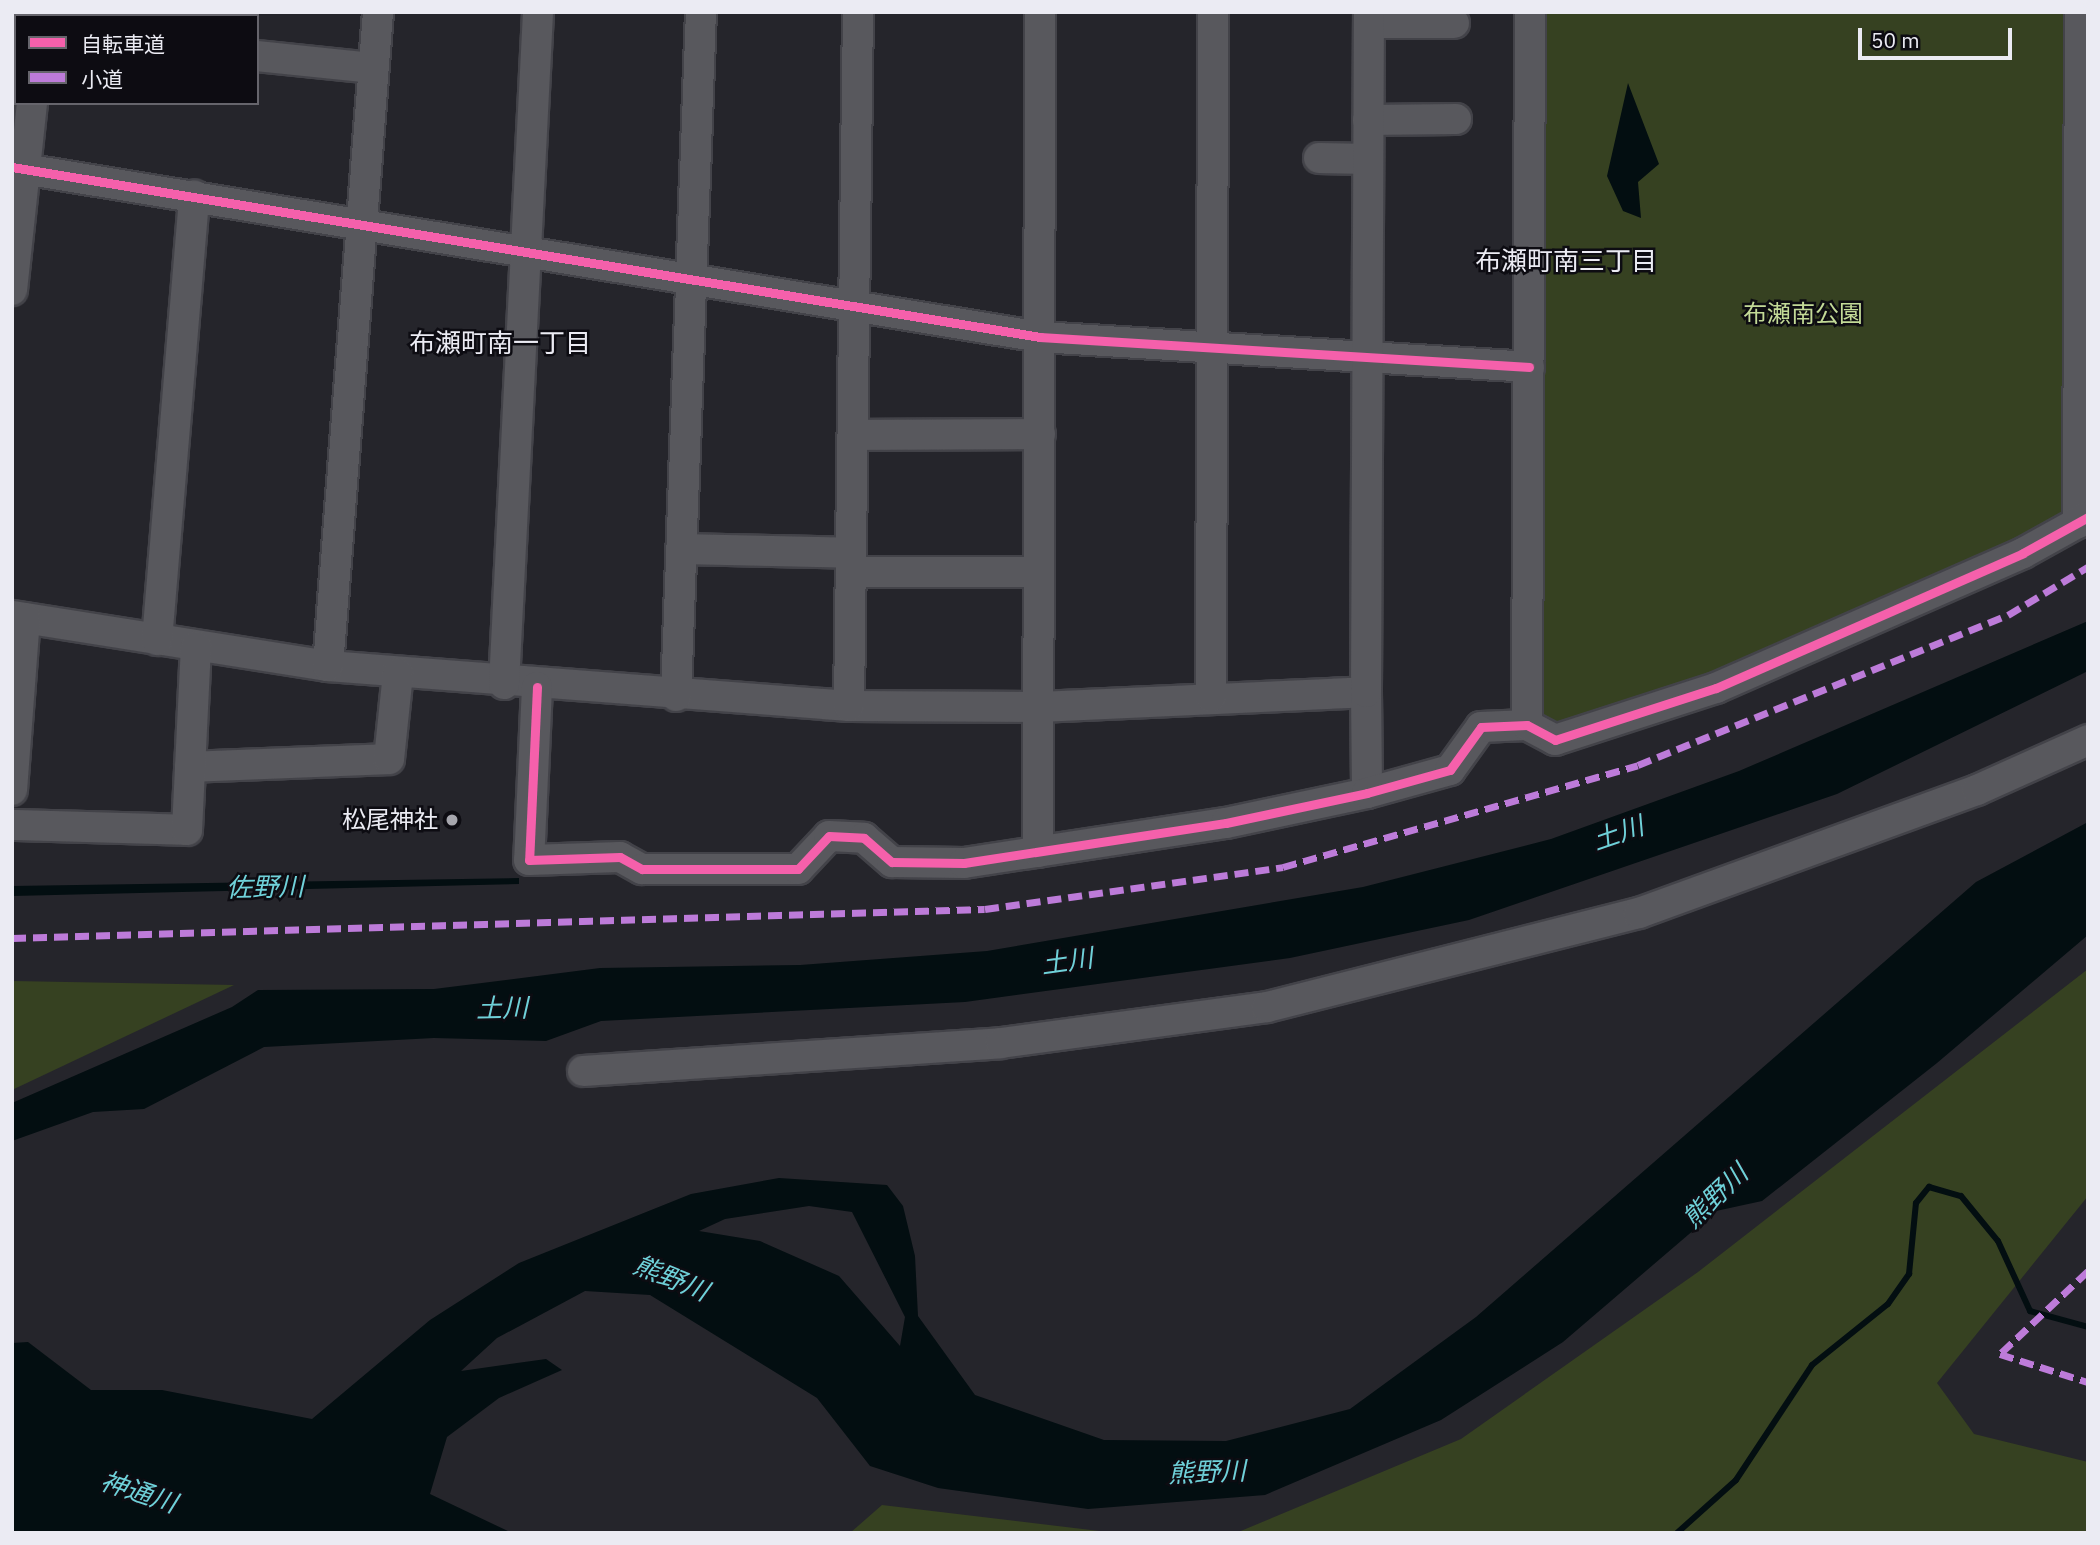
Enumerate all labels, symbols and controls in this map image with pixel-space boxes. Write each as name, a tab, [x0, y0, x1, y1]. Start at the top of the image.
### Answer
legend	[14, 14, 259, 105]
scale bar	[1862, 14, 2016, 58]
text: 50 m	[1871, 26, 1920, 54]
text: 自転車道	[81, 30, 165, 58]
text: 小道	[81, 65, 123, 93]
district label: 布瀬町南三丁目	[1475, 245, 1657, 277]
park label: 布瀬南公園	[1743, 300, 1863, 328]
district label: 布瀬町南一丁目	[409, 327, 591, 359]
place label: 松尾神社	[342, 806, 438, 834]
water label: 土川	[1588, 810, 1648, 856]
marker: 松尾神社	[444, 812, 460, 828]
water label: 佐野川	[226, 871, 304, 903]
water label: 土川	[1039, 942, 1095, 980]
water label: 土川	[476, 992, 528, 1024]
water label: 熊野川	[1676, 1158, 1754, 1234]
water label: 熊野川	[629, 1249, 713, 1307]
water label: 熊野川	[1167, 1455, 1247, 1489]
water label: 神通川	[97, 1465, 181, 1519]

